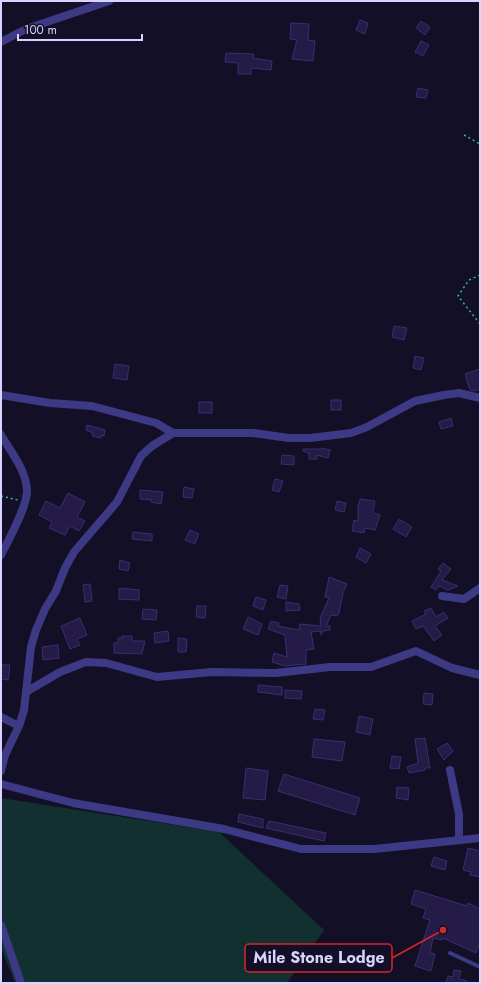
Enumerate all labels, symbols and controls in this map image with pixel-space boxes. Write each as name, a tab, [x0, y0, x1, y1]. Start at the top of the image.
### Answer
scale bar	[18, 16, 142, 42]
text: 100 m	[24, 21, 57, 39]
callout: Mile Stone Lodge	[245, 944, 392, 972]
text: Mile Stone Lodge	[253, 946, 385, 969]

